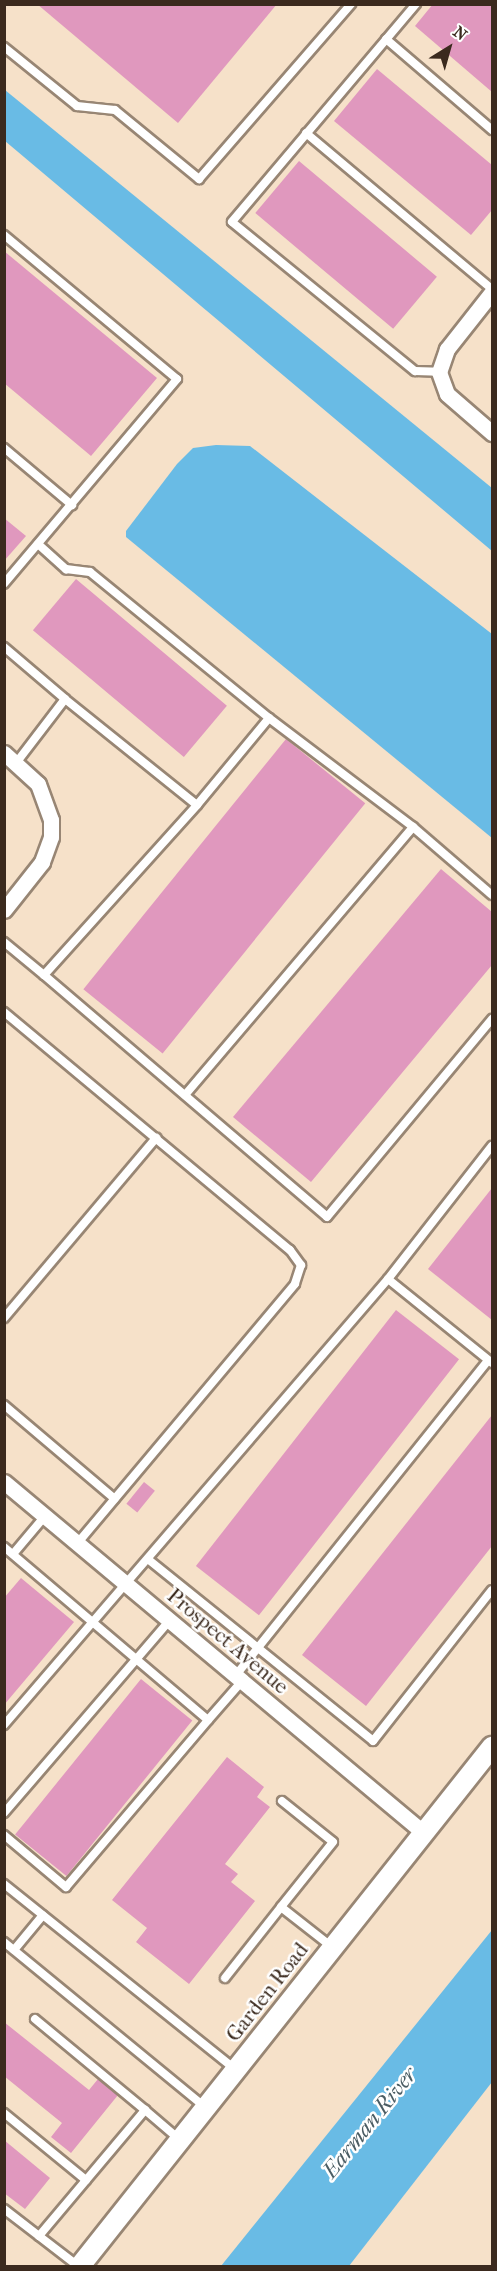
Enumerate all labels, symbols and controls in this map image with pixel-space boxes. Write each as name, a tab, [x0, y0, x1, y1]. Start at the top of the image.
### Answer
north arrow	[419, 18, 479, 78]
text: N	[450, 22, 471, 44]
street label: Prospect Avenue	[162, 1583, 294, 1699]
street label: Garden Road	[221, 1938, 313, 2046]
water label: Earman River	[317, 2062, 423, 2184]

